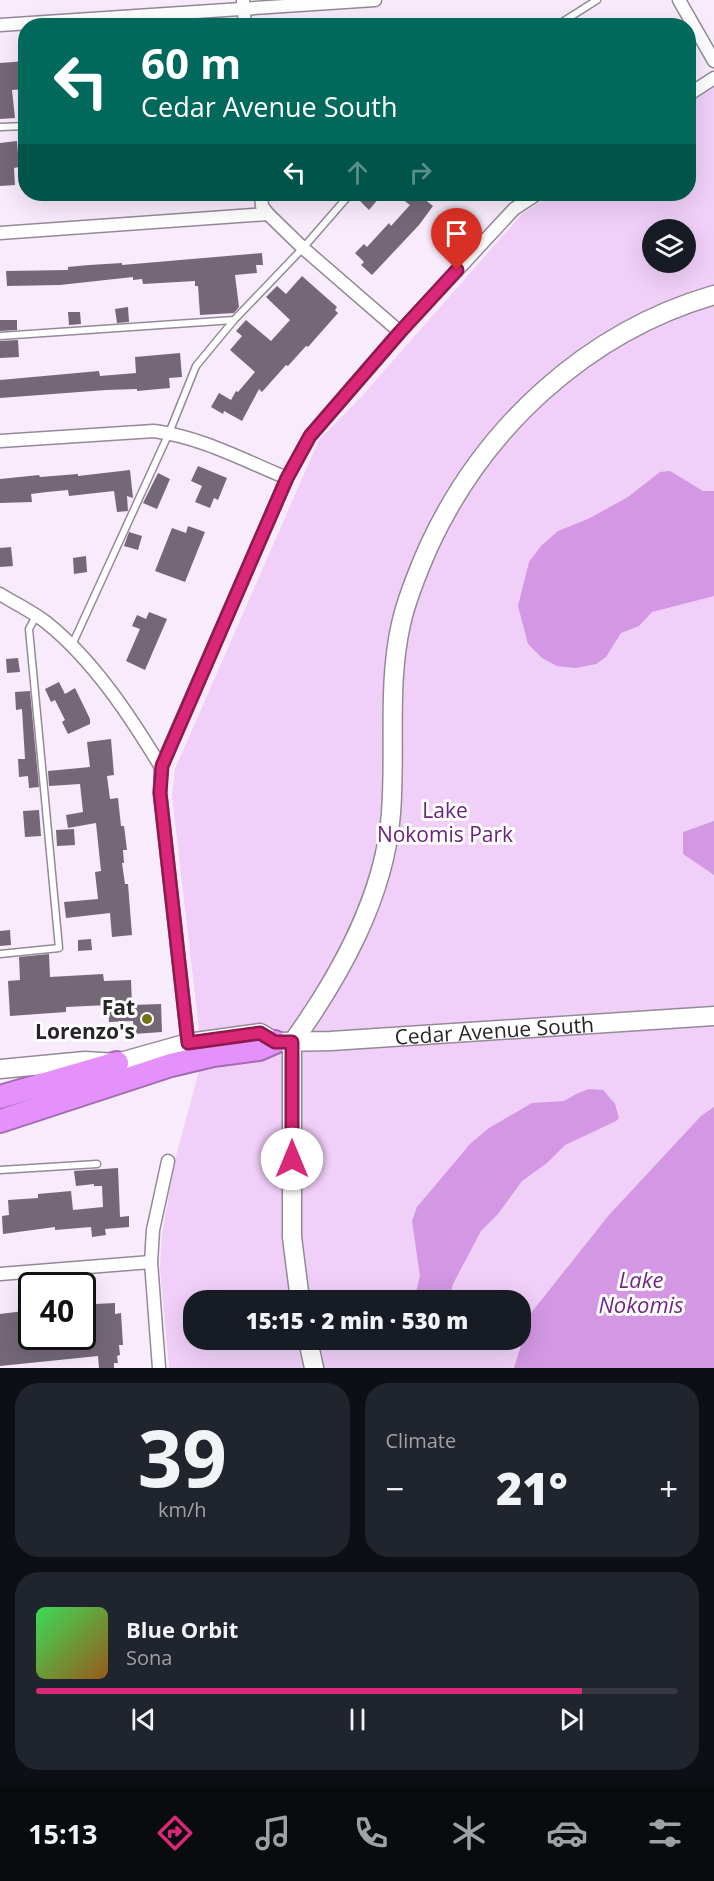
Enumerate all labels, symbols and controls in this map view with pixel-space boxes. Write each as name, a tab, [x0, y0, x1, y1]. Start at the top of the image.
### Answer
text: 60 m	[141, 34, 241, 91]
icon: left	[42, 42, 120, 120]
text: Cedar Avenue South	[141, 88, 398, 125]
icon: left	[278, 156, 311, 189]
icon: ahead	[341, 156, 374, 189]
icon: right	[404, 156, 437, 189]
pin	[431, 208, 482, 270]
icon: arrive	[440, 217, 473, 250]
map controls	[642, 219, 696, 273]
button: layers	[642, 219, 696, 273]
park label: Lake Nokomis Park	[377, 796, 513, 848]
place label: Fat Lorenzo's	[35, 993, 135, 1045]
street label: Cedar Avenue South	[394, 1010, 595, 1051]
marker: Fat Lorenzo's	[140, 1012, 154, 1026]
position arrow	[260, 1127, 324, 1191]
water label: Lake Nokomis	[598, 1264, 684, 1319]
speed limit sign: 40	[18, 1272, 96, 1350]
text: 15:15 · 2 min · 530 m	[246, 1305, 468, 1335]
text: 39	[138, 1404, 227, 1510]
text: Climate	[386, 1427, 456, 1454]
text: 21°	[496, 1457, 568, 1518]
text: −	[386, 1466, 404, 1511]
text: +	[659, 1466, 678, 1511]
text: km/h	[158, 1496, 207, 1523]
text: Blue Orbit	[126, 1614, 238, 1644]
text: Sona	[126, 1644, 172, 1671]
icon: previous	[127, 1703, 160, 1736]
icon: pause	[341, 1703, 374, 1736]
icon: next	[555, 1703, 588, 1736]
icon: directions	[154, 1812, 196, 1854]
icon: music	[252, 1812, 294, 1854]
icon: phone	[350, 1812, 392, 1854]
icon: climate	[448, 1812, 490, 1854]
icon: car	[546, 1812, 588, 1854]
icon: filters	[644, 1812, 686, 1854]
text: 15:13	[28, 1815, 97, 1852]

